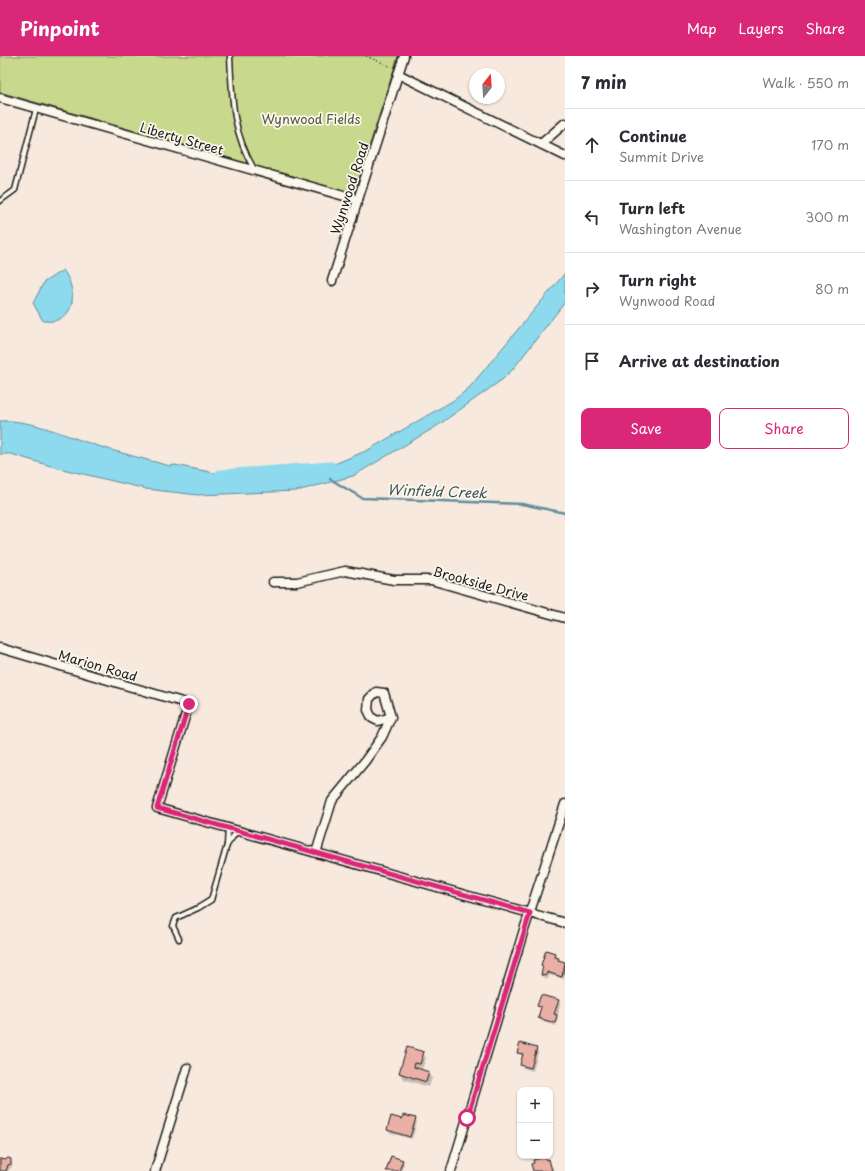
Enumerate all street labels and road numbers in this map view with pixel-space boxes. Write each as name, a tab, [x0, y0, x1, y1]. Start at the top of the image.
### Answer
street label: Liberty Street	[138, 117, 226, 159]
street label: Wynwood Road	[325, 139, 373, 237]
street label: Brookside Drive	[431, 561, 531, 605]
street label: Marion Road	[56, 645, 140, 685]

